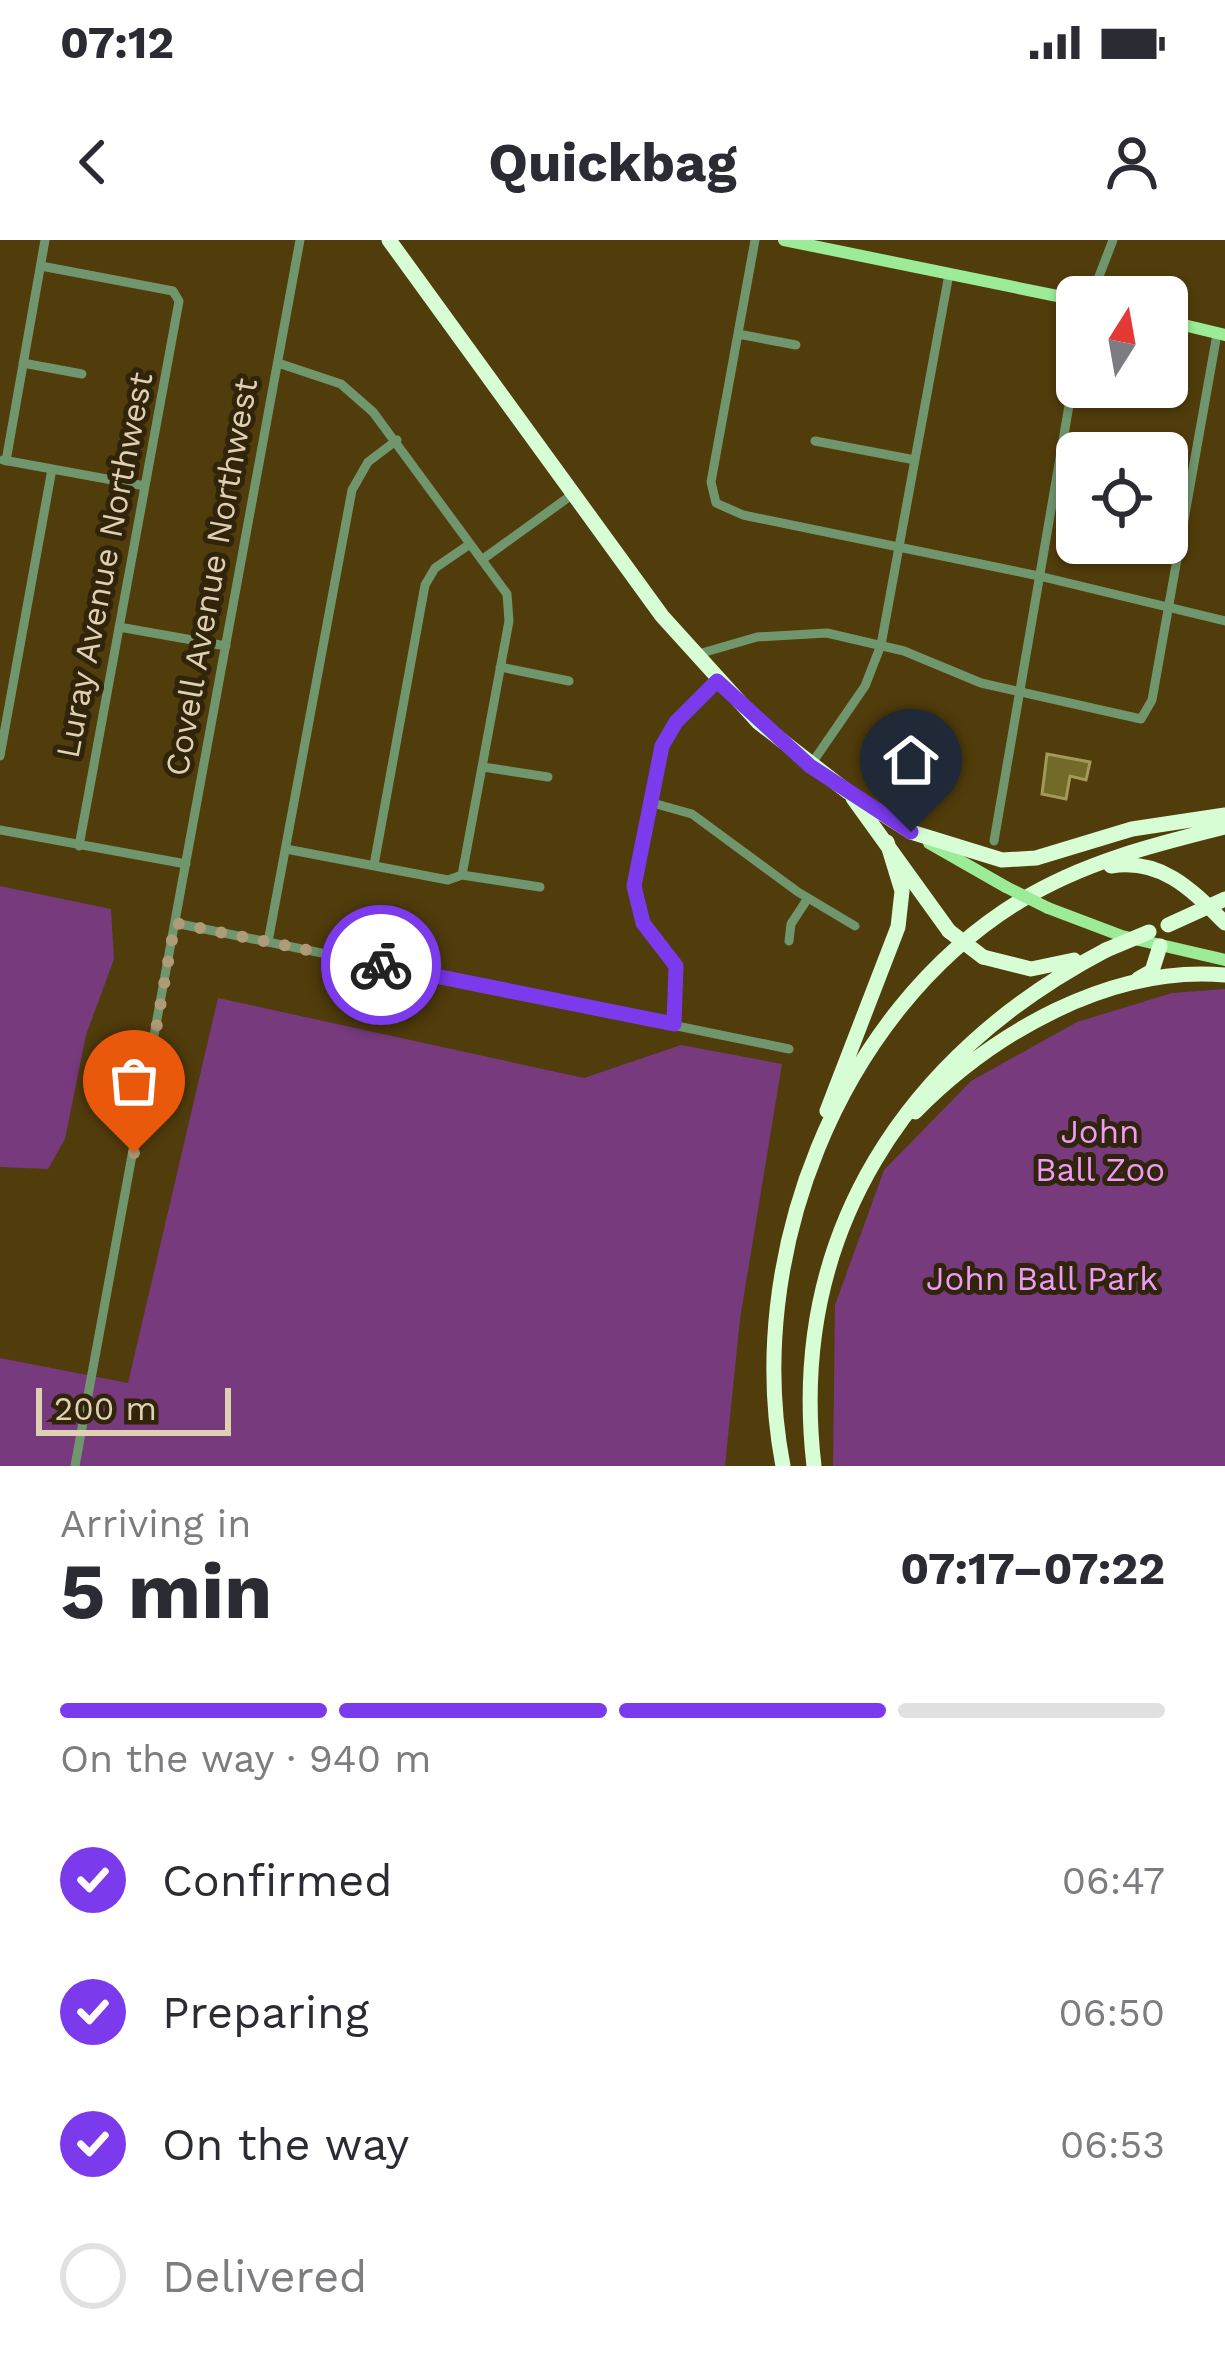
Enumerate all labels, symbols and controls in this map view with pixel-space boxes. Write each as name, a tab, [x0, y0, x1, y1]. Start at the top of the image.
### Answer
text: 07:12	[60, 16, 174, 69]
icon: back	[60, 129, 126, 195]
icon: person	[1099, 129, 1165, 195]
text: Quickbag	[488, 131, 737, 194]
north arrow	[1056, 276, 1188, 408]
map controls	[1056, 276, 1188, 564]
street label: Luray Avenue Northwest	[47, 369, 161, 761]
street label: Covell Avenue Northwest	[157, 375, 265, 779]
button: locate	[1056, 432, 1188, 564]
pin	[860, 709, 962, 832]
icon: home	[878, 727, 944, 793]
courier	[321, 905, 441, 1025]
icon: bike	[348, 932, 414, 998]
pin	[83, 1030, 185, 1153]
icon: bag	[101, 1048, 167, 1114]
park label: John Ball Zoo	[1035, 1112, 1165, 1189]
park label: John Ball Park	[926, 1259, 1158, 1298]
scale bar	[36, 1382, 231, 1435]
text: 200 m	[54, 1389, 157, 1428]
text: Arriving in	[60, 1501, 251, 1546]
text: 07:17–07:22	[900, 1542, 1165, 1595]
text: 5 min	[60, 1545, 272, 1637]
text: On the way · 940 m	[60, 1736, 431, 1781]
icon: check	[60, 1847, 126, 1913]
text: Confirmed	[162, 1854, 393, 1907]
text: 06:47	[1062, 1858, 1165, 1903]
icon: check	[60, 1979, 126, 2045]
text: Preparing	[162, 1986, 369, 2039]
text: 06:50	[1059, 1990, 1165, 2035]
icon: check	[60, 2111, 126, 2177]
text: On the way	[162, 2118, 409, 2171]
text: 06:53	[1060, 2122, 1165, 2167]
text: Delivered	[162, 2250, 367, 2303]

